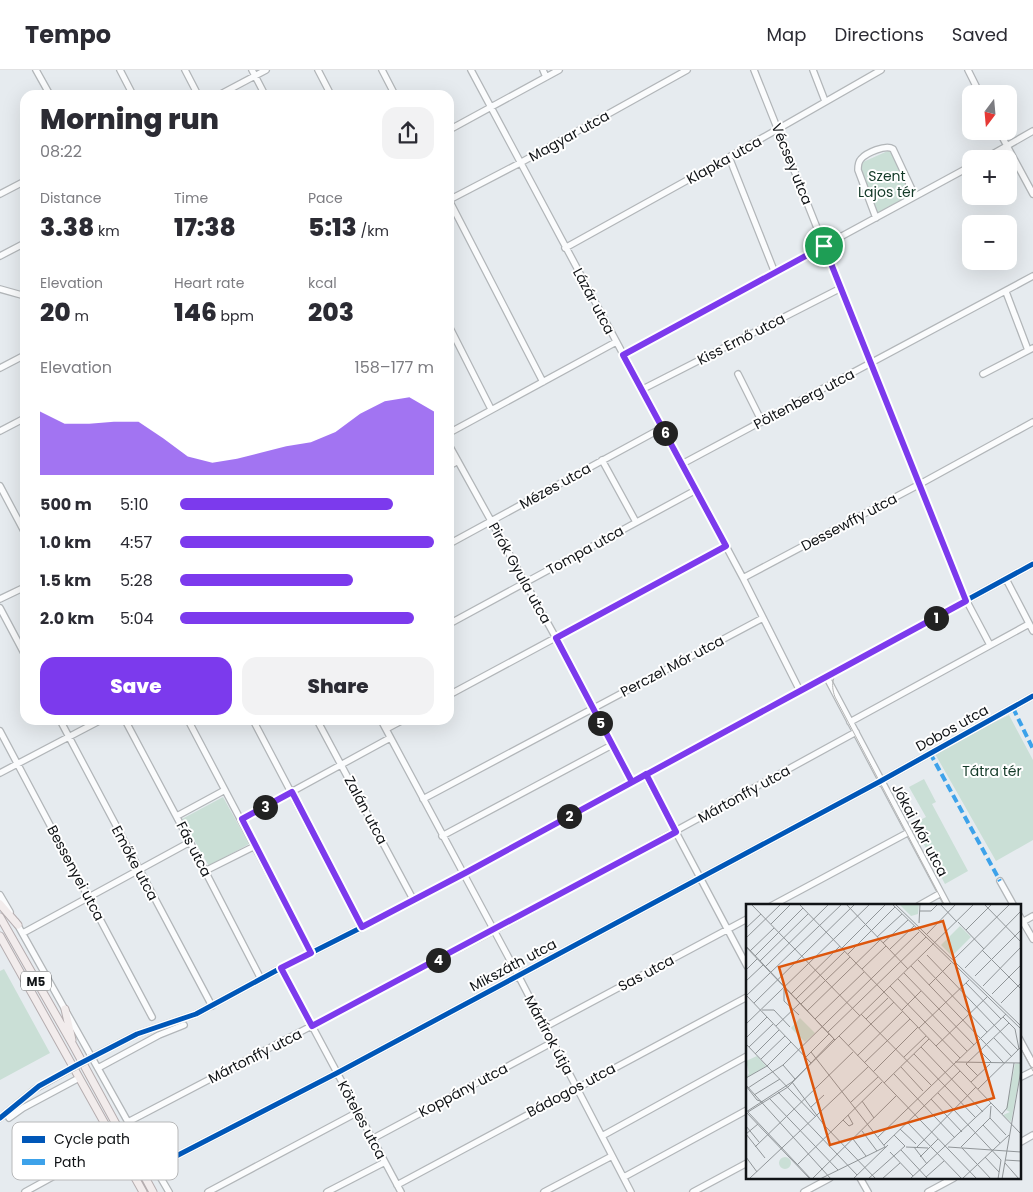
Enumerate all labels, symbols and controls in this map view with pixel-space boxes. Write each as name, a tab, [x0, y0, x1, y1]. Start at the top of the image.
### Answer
text: Tempo	[25, 18, 111, 51]
text: Map	[767, 22, 806, 47]
text: Directions	[834, 22, 924, 47]
text: Saved	[952, 22, 1008, 47]
north arrow	[962, 85, 1018, 140]
map controls	[962, 85, 1017, 270]
text: Morning run	[40, 100, 219, 139]
street label: Magyar utca	[525, 106, 613, 166]
button: share	[382, 107, 434, 159]
street label: Vécsey utca	[767, 120, 817, 208]
street label: Klapka utca	[683, 131, 765, 189]
text: 08:22	[40, 140, 82, 163]
button: +	[962, 150, 1017, 205]
park label: Szent Lajos tér	[858, 166, 916, 202]
text: Distance	[40, 188, 101, 208]
text: Time	[174, 188, 208, 208]
text: Pace	[308, 188, 343, 208]
text: 3.38	[40, 210, 94, 245]
text: 17:38	[174, 210, 236, 245]
text: 5:13	[308, 210, 357, 245]
button: −	[962, 215, 1017, 270]
text: km	[94, 221, 120, 241]
text: /km	[357, 221, 389, 241]
pin	[803, 225, 845, 267]
icon: arrive	[810, 232, 838, 260]
street label: Lázár utca	[568, 264, 620, 338]
text: Elevation	[40, 273, 103, 293]
text: Heart rate	[174, 273, 244, 293]
text: kcal	[308, 273, 337, 293]
text: 20	[40, 295, 71, 330]
text: 146	[174, 295, 217, 330]
text: 203	[308, 295, 354, 330]
text: m	[71, 306, 89, 326]
text: bpm	[217, 306, 254, 326]
street label: Kiss Ernő utca	[694, 308, 788, 370]
text: Elevation	[40, 356, 112, 379]
text: 158–177 m	[355, 356, 434, 379]
street label: Pöltenberg utca	[750, 364, 858, 434]
pin: 6	[652, 420, 678, 446]
text: 6	[661, 423, 670, 443]
street label: Mézes utca	[516, 458, 594, 514]
street label: Dessewffy utca	[797, 488, 901, 556]
text: 500 m	[40, 493, 92, 516]
text: 5:10	[120, 493, 149, 516]
street label: Pirók Gyula utca	[484, 519, 556, 627]
street label: Tompa utca	[543, 520, 627, 580]
text: 1.0 km	[40, 531, 91, 554]
text: 4:57	[120, 531, 152, 554]
text: 1.5 km	[40, 569, 91, 592]
text: 5:28	[120, 569, 153, 592]
pin: 1	[924, 606, 948, 630]
text: 2.0 km	[40, 607, 94, 630]
text: 5:04	[120, 607, 154, 630]
text: 1	[934, 608, 939, 628]
street label: Perczel Mór utca	[617, 630, 727, 702]
button: Save	[40, 657, 232, 715]
button: Share	[242, 657, 434, 715]
street label: Dobos utca	[912, 700, 992, 756]
pin: 5	[588, 710, 612, 736]
text: 5	[596, 713, 605, 733]
street label: Mártonffy utca	[694, 760, 794, 828]
park label: Tátra tér	[962, 761, 1022, 781]
street label: Zalán utca	[340, 772, 392, 848]
street label: Jókai Mór utca	[887, 780, 953, 880]
pin: 3	[252, 794, 278, 820]
text: 3	[261, 797, 270, 817]
pin: 2	[556, 804, 582, 828]
text: 2	[566, 806, 574, 826]
street label: Fás utca	[172, 818, 216, 880]
street label: Bessenyei utca	[42, 822, 110, 924]
street label: Emőke utca	[107, 822, 163, 904]
inset map	[746, 904, 1020, 1180]
street label: Mikszáth utca	[466, 934, 560, 996]
pin: 4	[426, 948, 450, 972]
text: 4	[434, 950, 443, 970]
street label: Sas utca	[614, 950, 678, 996]
road number: M5	[21, 971, 51, 990]
street label: Mártírok útja	[520, 992, 578, 1078]
street label: Mártonffy utca	[205, 1024, 305, 1088]
street label: Koppány utca	[415, 1058, 511, 1122]
street label: Bádogos utca	[523, 1058, 619, 1122]
street label: Köteles utca	[333, 1077, 391, 1163]
legend	[12, 1122, 178, 1180]
text: Cycle path	[54, 1129, 130, 1149]
text: Path	[54, 1152, 86, 1172]

